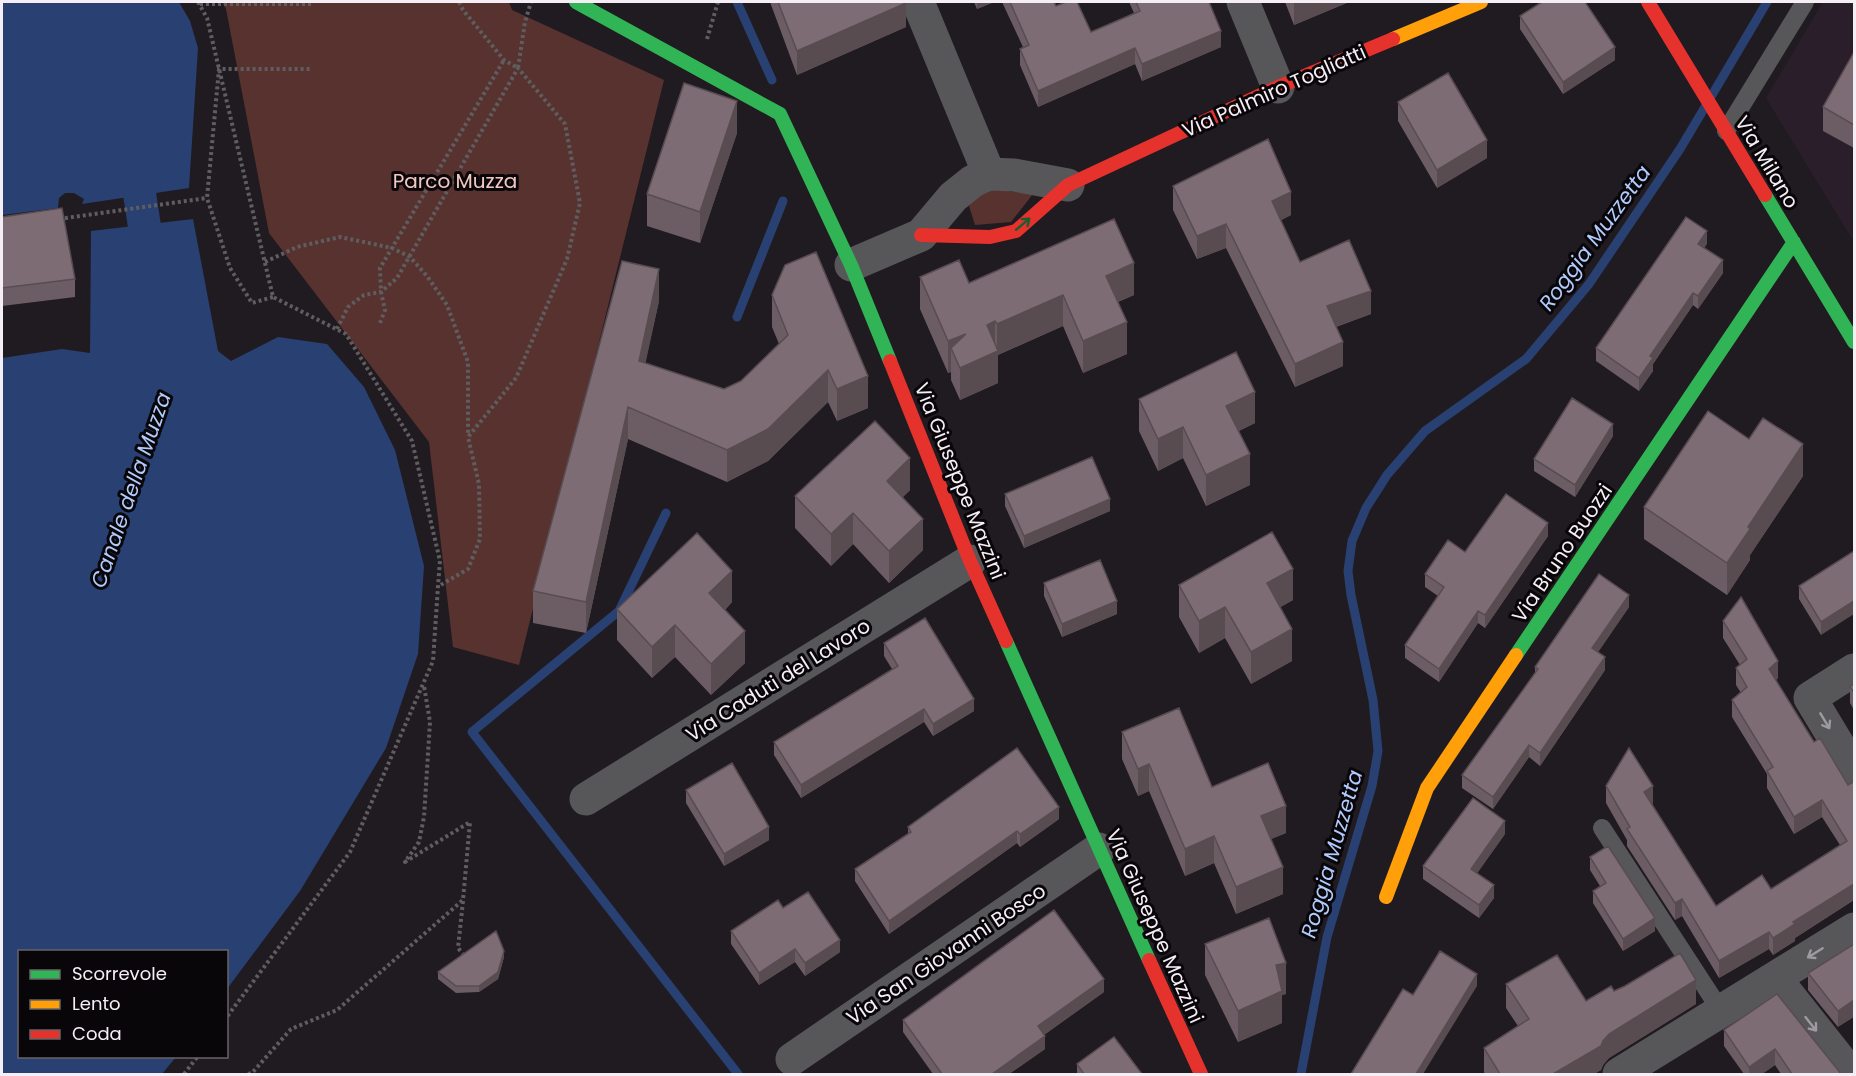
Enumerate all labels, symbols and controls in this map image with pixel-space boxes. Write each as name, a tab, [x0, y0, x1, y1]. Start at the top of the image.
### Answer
street label: Via Palmiro Togliatti	[1178, 38, 1370, 144]
street label: Via Milano	[1728, 110, 1806, 214]
water label: Roggia Muzzetta	[1532, 159, 1657, 316]
park label: Parco Muzza	[393, 167, 517, 195]
one-way arrow	[1015, 217, 1030, 231]
street label: Via Giuseppe Mazzini	[908, 379, 1012, 583]
water label: Canale della Muzza	[83, 388, 178, 592]
street label: Via Bruno Buozzi	[1505, 478, 1619, 628]
street label: Via Caduti del Lavoro	[680, 612, 876, 748]
one-way arrow	[1819, 712, 1831, 729]
water label: Roggia Muzzetta	[1294, 767, 1369, 941]
street label: Via Giuseppe Mazzini	[1100, 824, 1210, 1028]
street label: Via San Giovanni Bosco	[841, 877, 1051, 1031]
one-way arrow	[1807, 948, 1824, 960]
legend	[18, 950, 228, 1058]
text: Scorrevole	[72, 961, 167, 986]
text: Lento	[72, 991, 121, 1016]
one-way arrow	[1804, 1016, 1817, 1032]
text: Coda	[72, 1021, 122, 1046]

